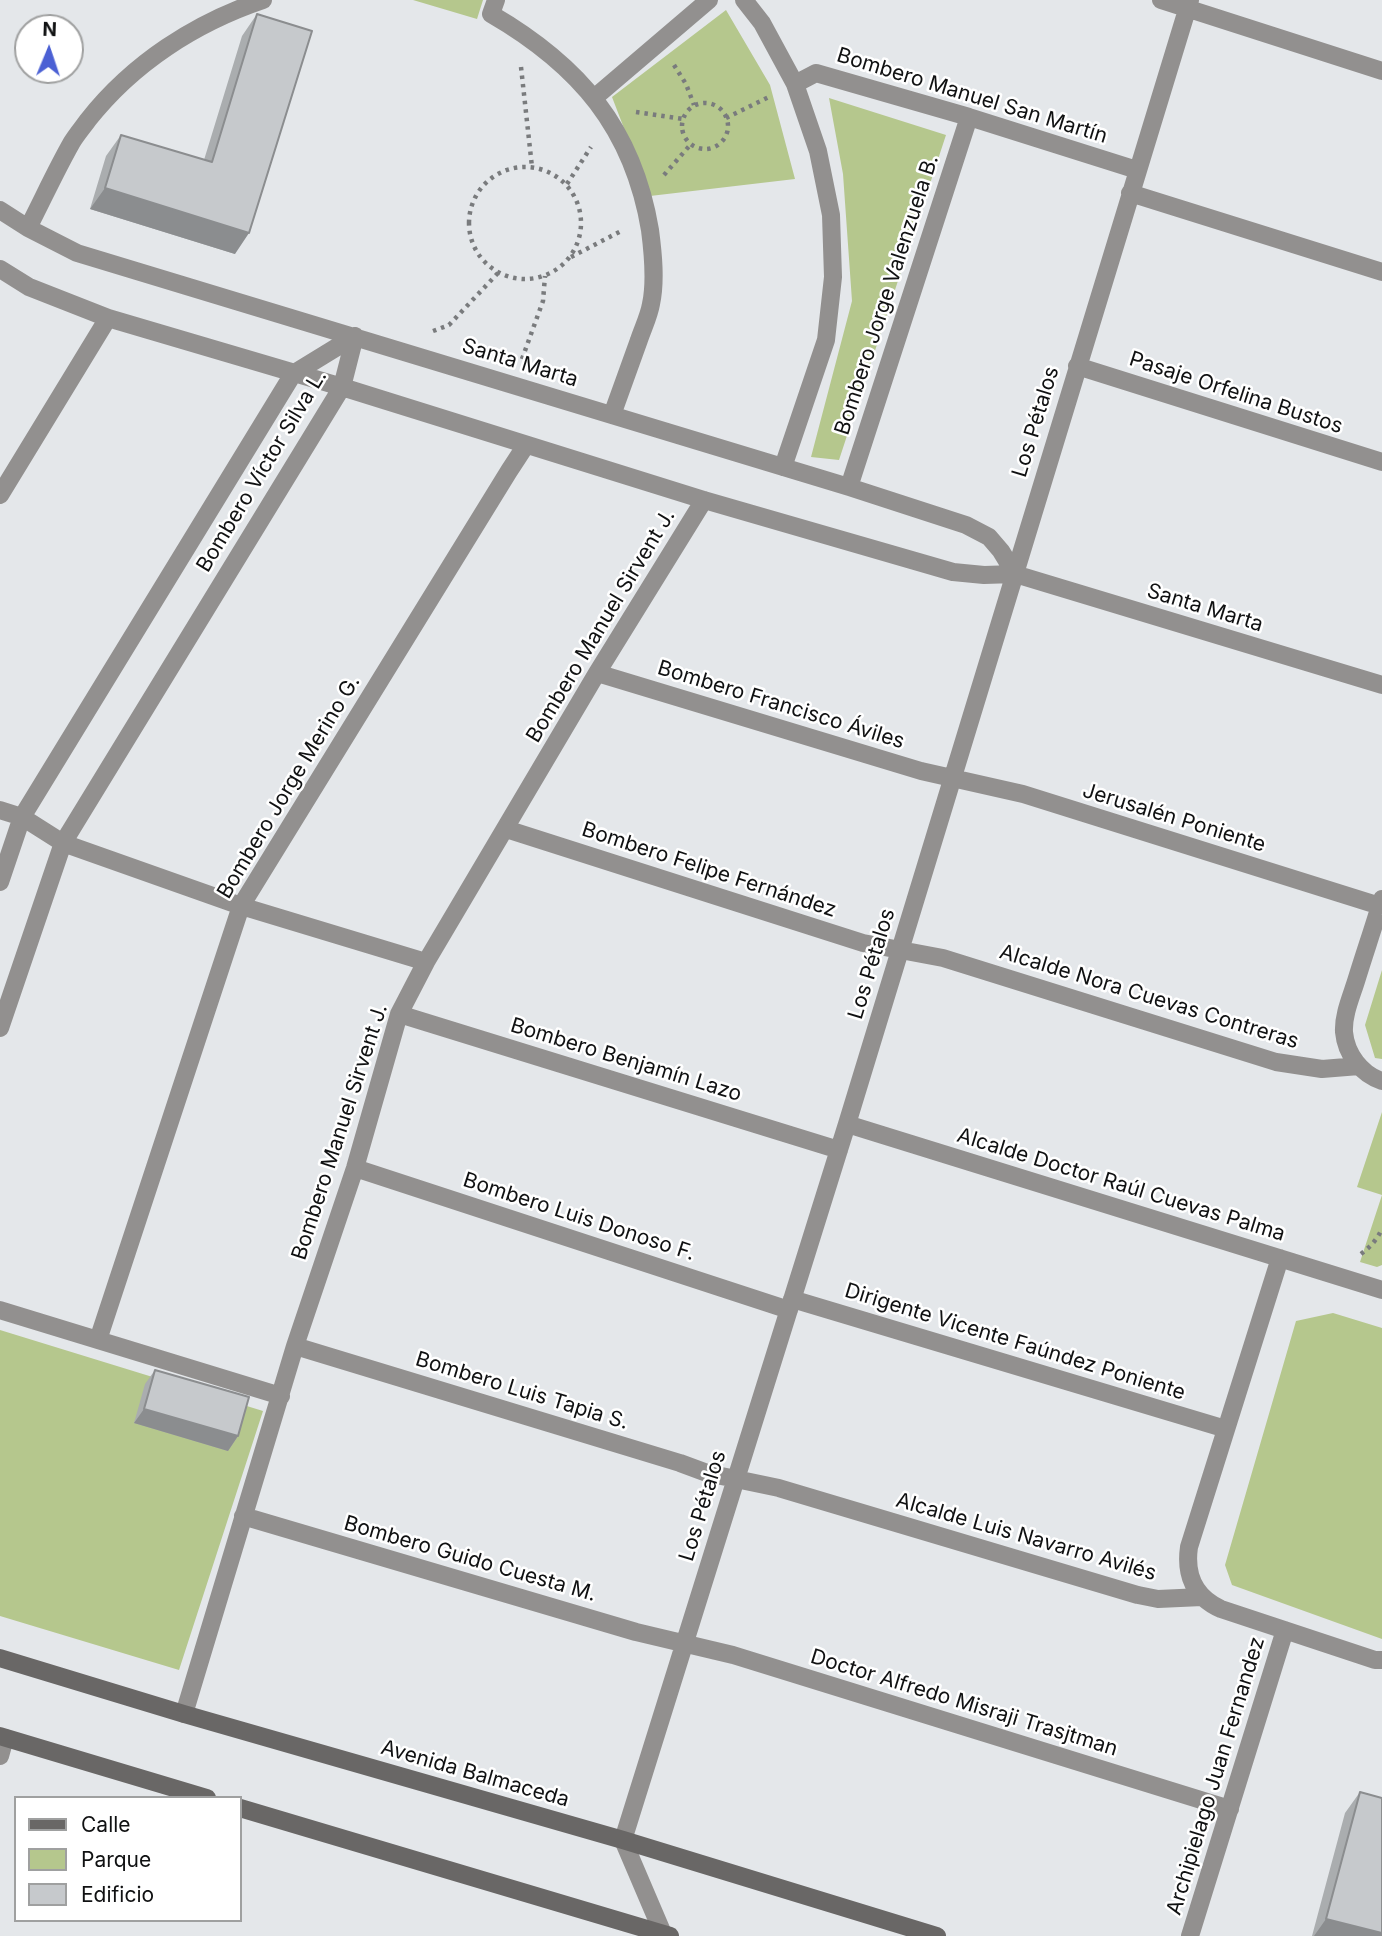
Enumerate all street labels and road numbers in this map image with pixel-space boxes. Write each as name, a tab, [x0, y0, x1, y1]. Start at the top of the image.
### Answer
street label: Bombero Manuel San Martín	[834, 43, 1110, 149]
street label: Bombero Jorge Valenzuela B.	[830, 152, 944, 438]
street label: Santa Marta	[459, 333, 581, 393]
street label: Pasaje Orfelina Bustos	[1126, 347, 1346, 439]
street label: Los Pétalos	[1007, 364, 1065, 480]
street label: Bombero Víctor Silva L.	[192, 365, 332, 577]
street label: Bombero Manuel Sirvent J.	[521, 505, 681, 747]
street label: Santa Marta	[1144, 578, 1266, 638]
street label: Bombero Francisco Áviles	[655, 655, 907, 755]
street label: Bombero Jorge Merino G.	[212, 671, 366, 903]
street label: Jerusalén Poniente	[1079, 778, 1269, 858]
street label: Bombero Felipe Fernández	[579, 817, 839, 923]
street label: Los Pétalos	[843, 906, 901, 1022]
street label: Alcalde Nora Cuevas Contreras	[996, 939, 1302, 1055]
street label: Bombero Manuel Sirvent J.	[287, 1001, 393, 1263]
street label: Bombero Benjamín Lazo	[507, 1013, 745, 1107]
street label: Alcalde Doctor Raúl Cuevas Palma	[954, 1123, 1288, 1247]
street label: Bombero Luis Donoso F.	[460, 1168, 698, 1266]
street label: Dirigente Vicente Faúndez Poniente	[842, 1278, 1188, 1406]
street label: Bombero Luis Tapia S.	[413, 1347, 631, 1435]
street label: Los Pétalos	[674, 1448, 732, 1564]
street label: Alcalde Luis Navarro Avilés	[893, 1488, 1159, 1586]
street label: Bombero Guido Cuesta M.	[341, 1511, 599, 1607]
street label: Archipielago Juan Fernandez	[1162, 1634, 1270, 1918]
street label: Doctor Alfredo Misraji Trasjtman	[807, 1644, 1121, 1762]
street label: Avenida Balmaceda	[378, 1735, 572, 1813]

